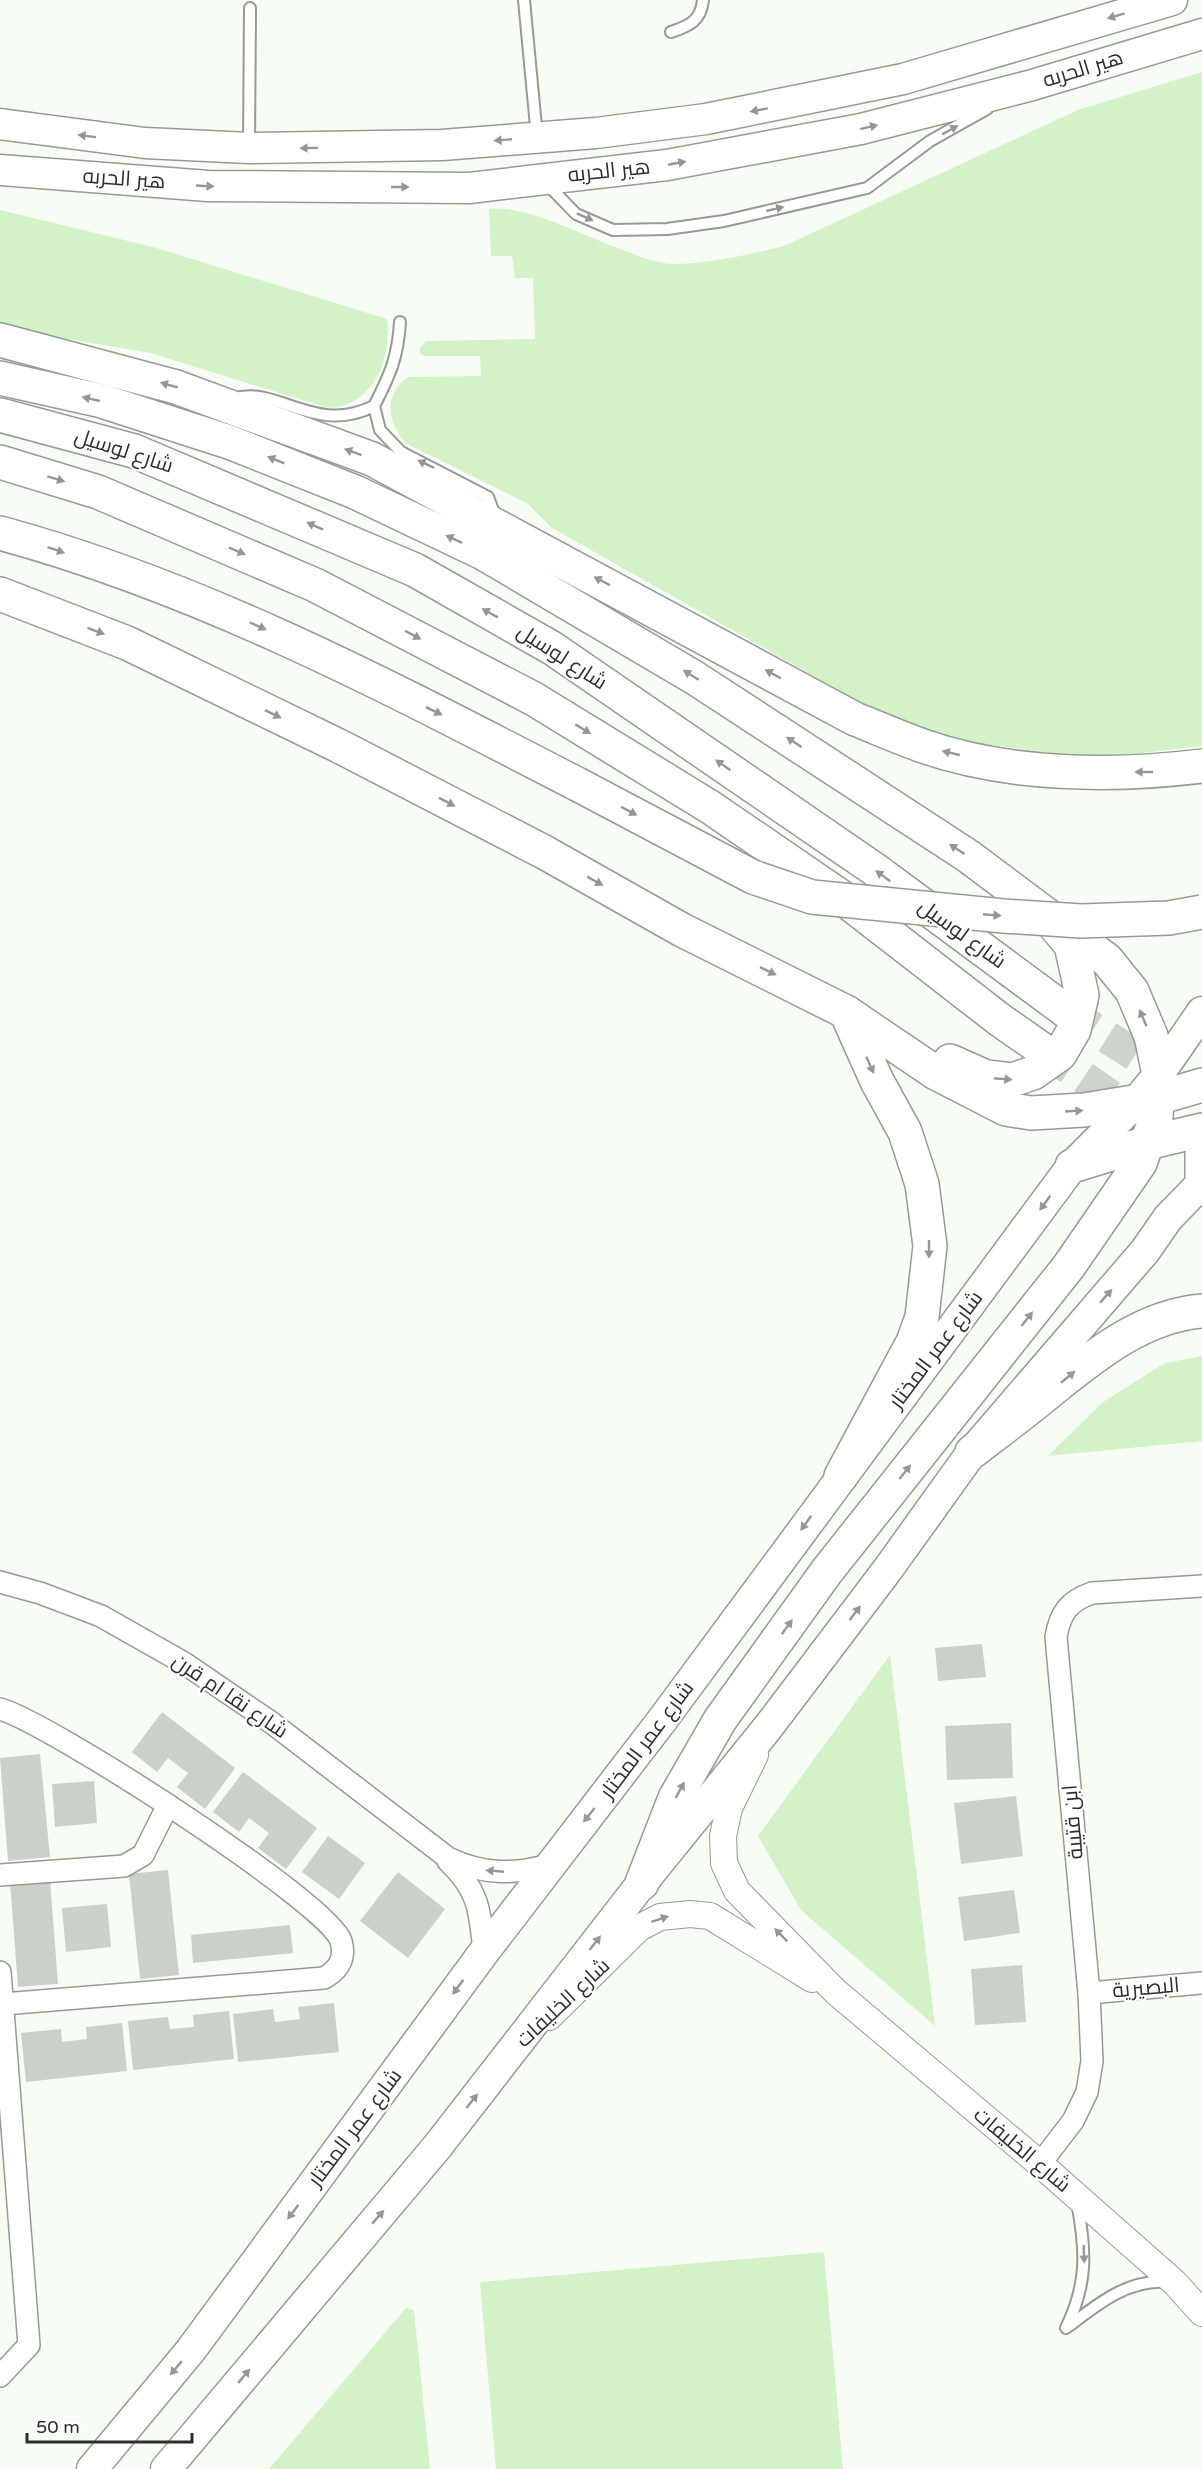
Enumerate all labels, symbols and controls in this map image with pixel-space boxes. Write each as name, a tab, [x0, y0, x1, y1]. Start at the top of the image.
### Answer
one-way arrow	[1107, 12, 1125, 21]
street label: هير الحربه	[1040, 45, 1126, 93]
one-way arrow	[750, 105, 769, 114]
one-way arrow	[860, 121, 878, 131]
one-way arrow	[942, 125, 959, 135]
one-way arrow	[78, 131, 97, 141]
one-way arrow	[494, 135, 513, 145]
one-way arrow	[299, 143, 318, 153]
street label: هير الحربه	[567, 154, 651, 188]
one-way arrow	[668, 158, 687, 167]
street label: هير الحربه	[82, 164, 166, 194]
one-way arrow	[195, 181, 214, 190]
one-way arrow	[390, 182, 409, 192]
one-way arrow	[766, 204, 785, 214]
one-way arrow	[576, 213, 594, 223]
one-way arrow	[160, 380, 178, 389]
one-way arrow	[82, 393, 100, 403]
street label: شارع لوسيل	[71, 423, 177, 480]
one-way arrow	[344, 446, 362, 456]
one-way arrow	[267, 455, 285, 464]
one-way arrow	[418, 460, 435, 469]
one-way arrow	[47, 475, 65, 484]
one-way arrow	[306, 521, 324, 531]
one-way arrow	[446, 534, 463, 543]
one-way arrow	[47, 546, 65, 556]
one-way arrow	[228, 546, 246, 556]
one-way arrow	[593, 576, 610, 586]
one-way arrow	[482, 607, 498, 618]
street label: شارع لوسيل	[512, 619, 612, 696]
one-way arrow	[249, 622, 267, 631]
one-way arrow	[87, 627, 105, 636]
one-way arrow	[404, 631, 421, 640]
one-way arrow	[764, 669, 781, 679]
one-way arrow	[683, 670, 699, 681]
one-way arrow	[425, 706, 442, 715]
one-way arrow	[264, 709, 281, 718]
one-way arrow	[575, 724, 591, 735]
one-way arrow	[786, 736, 802, 748]
one-way arrow	[942, 747, 960, 757]
one-way arrow	[715, 760, 731, 771]
one-way arrow	[1134, 767, 1153, 777]
one-way arrow	[438, 797, 455, 807]
one-way arrow	[620, 806, 637, 816]
one-way arrow	[949, 844, 965, 855]
one-way arrow	[876, 871, 891, 883]
one-way arrow	[587, 876, 604, 886]
street label: شارع لوسيل	[913, 894, 1011, 975]
one-way arrow	[983, 910, 1002, 920]
one-way arrow	[759, 967, 776, 976]
one-way arrow	[1138, 1008, 1148, 1026]
one-way arrow	[865, 1057, 875, 1075]
one-way arrow	[993, 1074, 1012, 1084]
one-way arrow	[1065, 1106, 1084, 1115]
one-way arrow	[1040, 1195, 1052, 1210]
one-way arrow	[924, 1239, 934, 1258]
street label: شارع عمر المختار	[883, 1286, 989, 1415]
one-way arrow	[1099, 1289, 1112, 1304]
one-way arrow	[1020, 1312, 1032, 1327]
one-way arrow	[1060, 1370, 1076, 1383]
one-way arrow	[899, 1464, 912, 1480]
one-way arrow	[801, 1515, 813, 1530]
one-way arrow	[849, 1605, 861, 1621]
one-way arrow	[781, 1619, 793, 1635]
street label: شارع نقا ام قرن	[167, 1648, 293, 1745]
street label: شارع عمر المختار	[594, 1676, 700, 1805]
one-way arrow	[675, 1781, 685, 1798]
street label: ابن قتيبة	[1057, 1784, 1089, 1860]
one-way arrow	[584, 1808, 596, 1823]
one-way arrow	[485, 1866, 504, 1876]
one-way arrow	[651, 1914, 669, 1924]
one-way arrow	[775, 1928, 789, 1942]
one-way arrow	[589, 1935, 601, 1950]
street label: شارع الخليفات	[511, 1953, 616, 2053]
street label: البصيرية	[1111, 1973, 1181, 2003]
one-way arrow	[453, 1980, 465, 1995]
street label: شارع عمر المختار	[302, 2064, 408, 2193]
one-way arrow	[466, 2093, 479, 2109]
street label: شارع الخليفات	[968, 2102, 1076, 2199]
one-way arrow	[287, 2203, 299, 2219]
one-way arrow	[371, 2210, 384, 2225]
one-way arrow	[1080, 2245, 1089, 2264]
one-way arrow	[170, 2360, 183, 2375]
one-way arrow	[238, 2368, 251, 2384]
scale bar	[27, 2406, 192, 2444]
text: 50 m	[36, 2416, 80, 2438]

